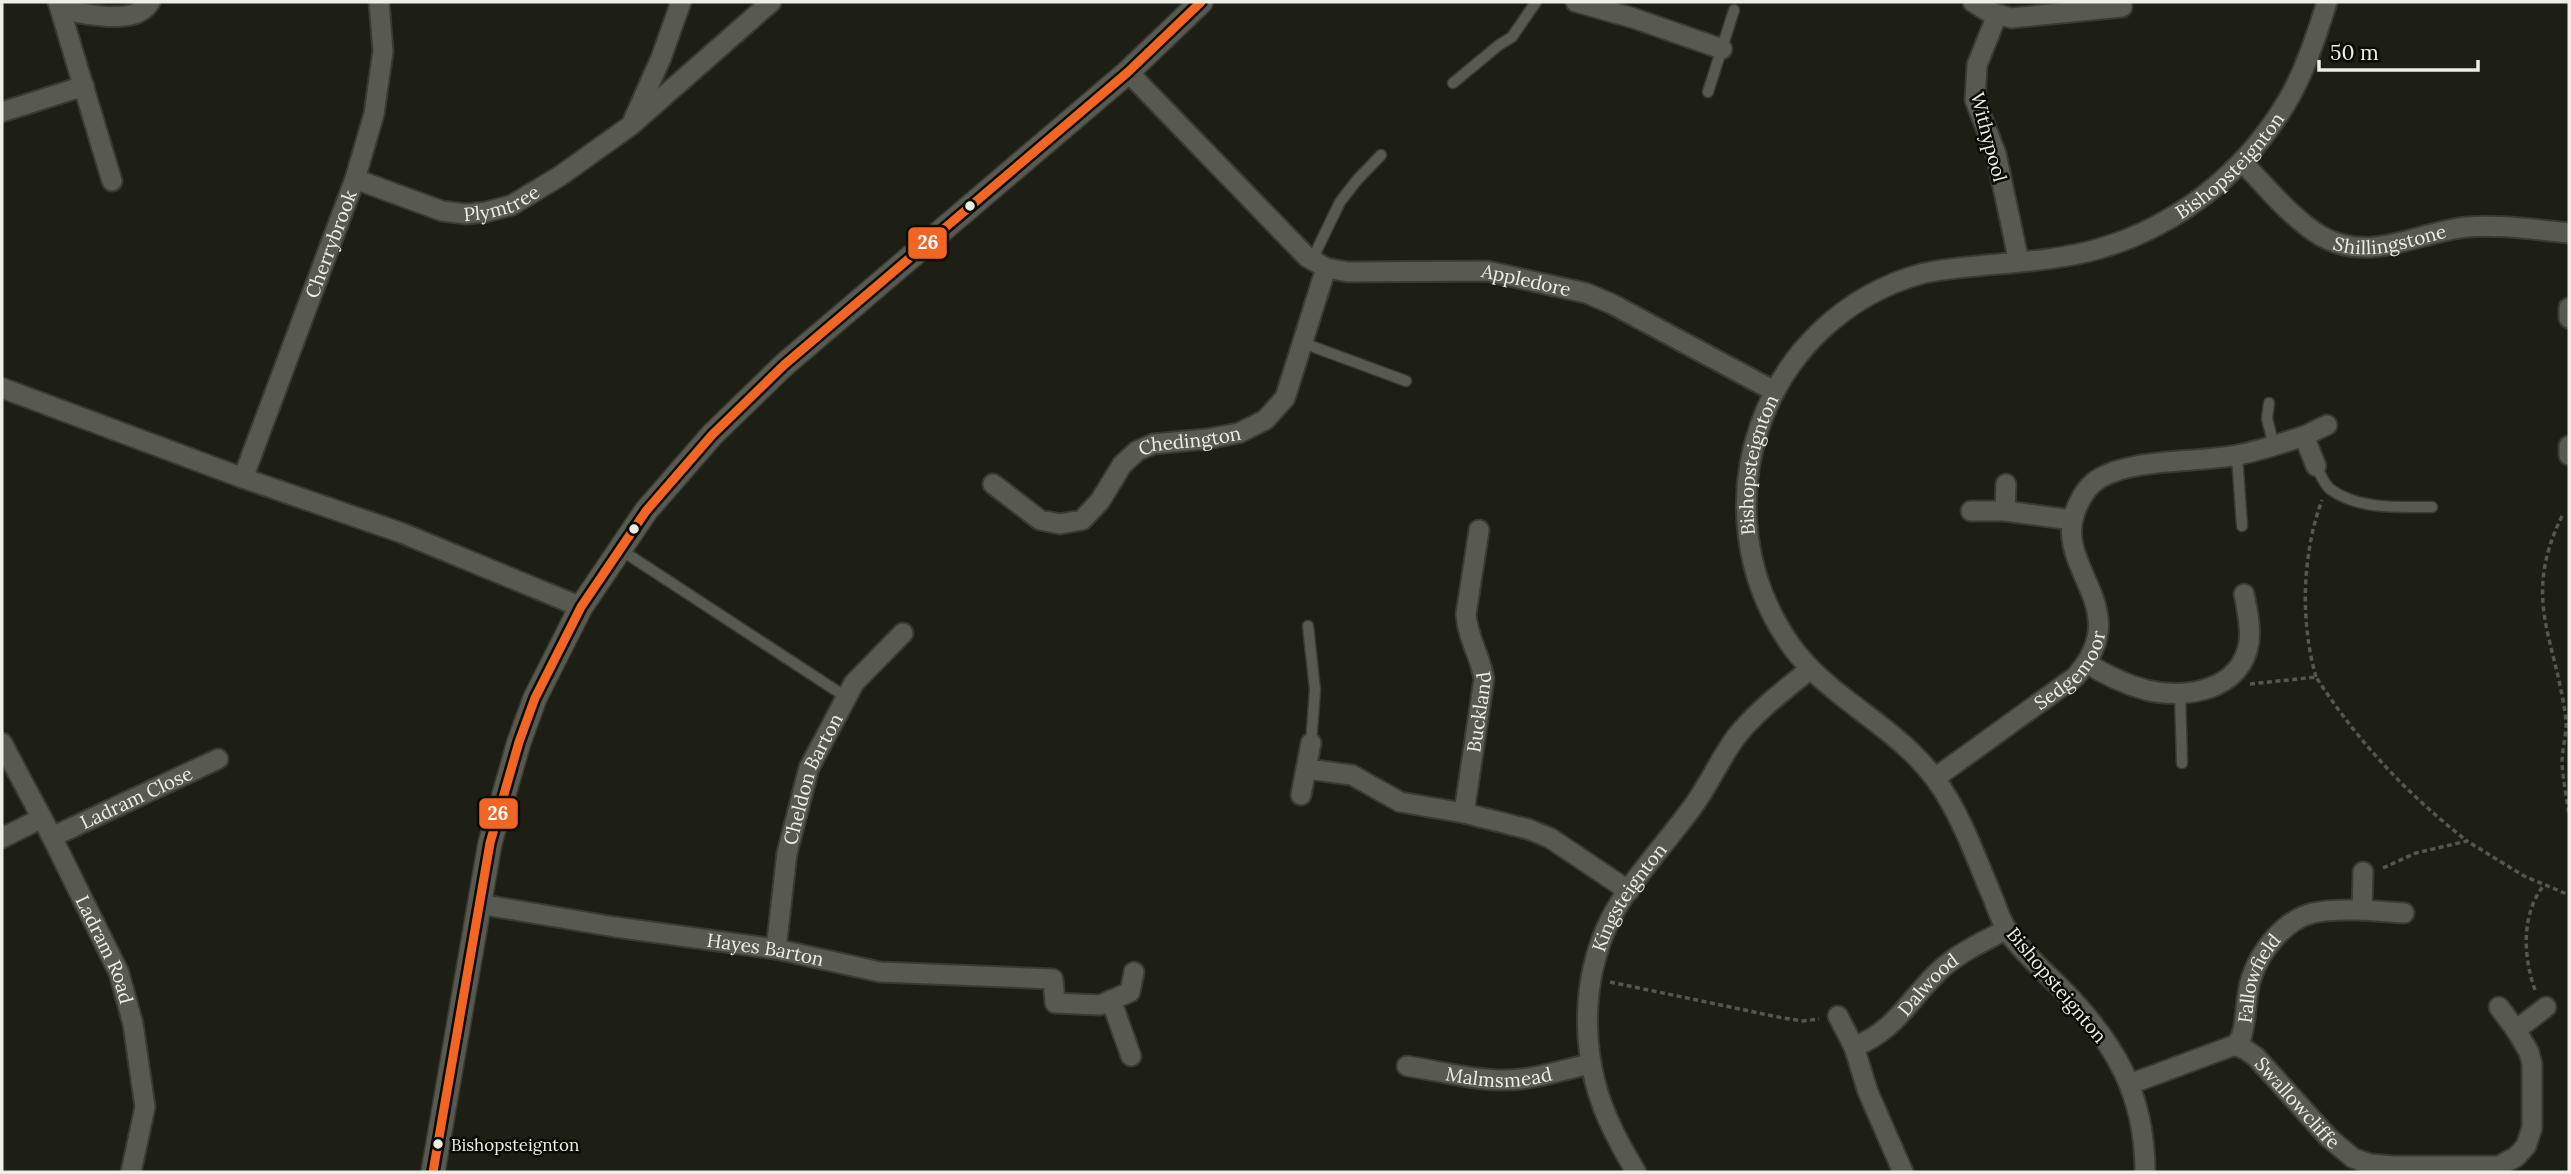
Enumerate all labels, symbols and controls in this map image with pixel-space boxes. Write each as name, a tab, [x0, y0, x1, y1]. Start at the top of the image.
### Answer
scale bar	[2319, 28, 2478, 72]
text: 50 m	[2330, 39, 2379, 66]
street label: Withypool	[1966, 90, 2012, 184]
street label: Bishopsteignton	[2171, 108, 2289, 224]
street label: Plymtree	[462, 179, 544, 226]
street label: Cherrybrook	[300, 186, 362, 301]
unlabelled marker	[963, 199, 977, 213]
street label: Shillingstone	[2330, 219, 2449, 259]
line badge: 26	[907, 226, 948, 260]
text: 26	[917, 230, 939, 254]
street label: Appledore	[1478, 258, 1573, 301]
street label: Bishopsteignton	[1734, 391, 1783, 536]
street label: Chedington	[1134, 421, 1243, 461]
unlabelled marker	[627, 522, 641, 536]
street label: Sedgemoor	[2029, 628, 2110, 715]
street label: Buckland	[1461, 670, 1497, 754]
street label: Cheldon Barton	[778, 709, 848, 848]
street label: Ladram Close	[76, 761, 196, 834]
line badge: 26	[478, 797, 519, 830]
text: 26	[487, 801, 509, 825]
street label: Kingsteignton	[1586, 838, 1672, 955]
street label: Ladram Road	[70, 891, 139, 1006]
street label: Bishopsteignton	[2002, 922, 2112, 1048]
street label: Hayes Barton	[705, 928, 826, 971]
street label: Fallowfield	[2232, 928, 2285, 1024]
street label: Dalwood	[1892, 948, 1963, 1021]
street label: Swallowcliffe	[2250, 1052, 2345, 1154]
street label: Malmsmead	[1444, 1061, 1554, 1092]
place label: Bishopsteignton	[451, 1134, 579, 1156]
marker: Bishopsteignton	[431, 1137, 445, 1151]

